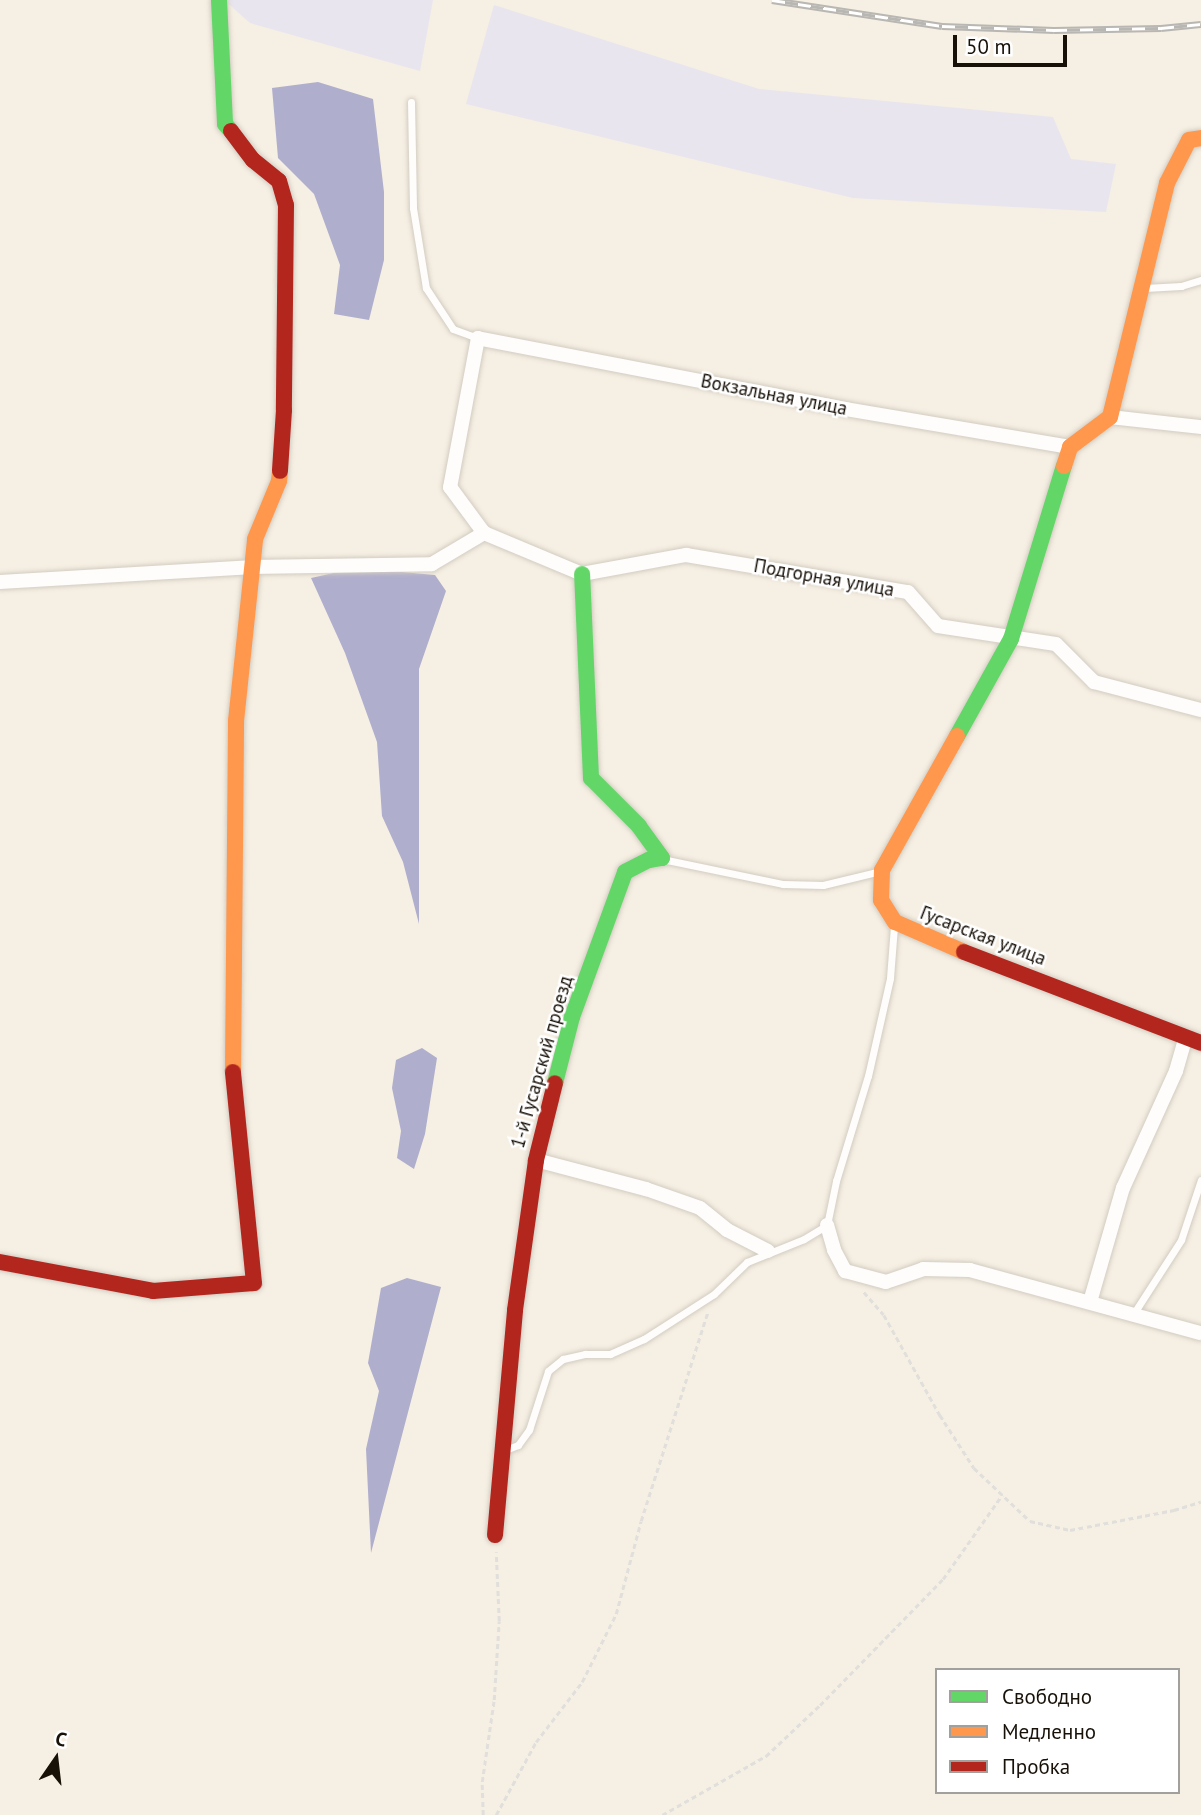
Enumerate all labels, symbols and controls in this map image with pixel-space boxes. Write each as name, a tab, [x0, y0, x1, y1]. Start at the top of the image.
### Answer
scale bar	[956, 21, 1070, 65]
text: 50 m	[966, 33, 1012, 60]
street label: Вокзальная улица	[699, 370, 849, 420]
street label: Подгорная улица	[752, 554, 896, 602]
street label: Гусарская улица	[917, 902, 1049, 970]
street label: 1-й Гусарский проезд	[506, 973, 578, 1151]
legend	[935, 1668, 1180, 1794]
text: Свободно	[1002, 1683, 1092, 1710]
text: Медленно	[1002, 1718, 1096, 1745]
north arrow	[21, 1724, 91, 1794]
text: С	[53, 1726, 69, 1752]
text: Пробка	[1002, 1753, 1070, 1780]

